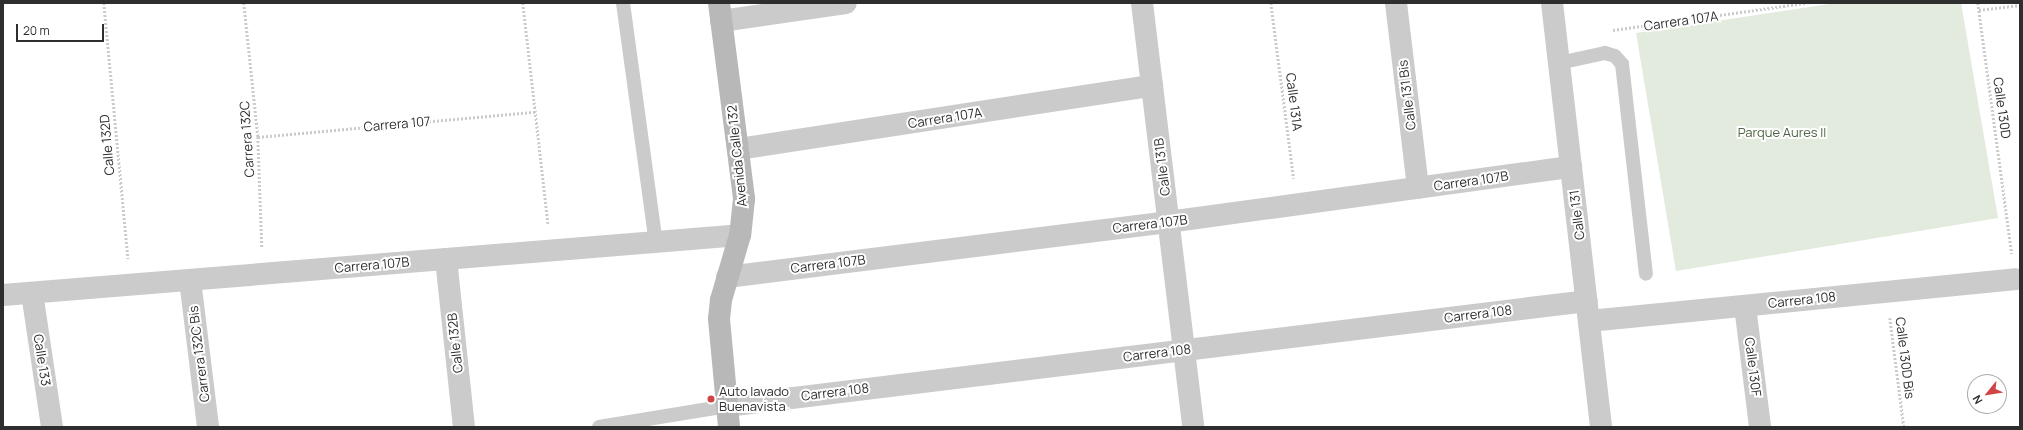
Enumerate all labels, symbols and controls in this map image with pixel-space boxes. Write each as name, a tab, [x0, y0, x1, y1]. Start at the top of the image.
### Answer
street label: Carrera 107A	[1643, 8, 1719, 34]
scale bar	[18, 16, 106, 42]
text: 20 m	[23, 22, 50, 39]
street label: Calle 131 Bis	[1395, 59, 1419, 131]
street label: Calle 131A	[1283, 72, 1305, 132]
street label: Calle 130D	[1990, 76, 2014, 140]
street label: Carrera 132C	[237, 100, 257, 178]
street label: Avenida Calle 132	[724, 104, 750, 208]
street label: Carrera 107A	[907, 104, 983, 132]
street label: Carrera 107	[363, 113, 431, 135]
street label: Calle 132D	[97, 114, 117, 176]
park label: Parque Aures II	[1738, 124, 1826, 140]
street label: Calle 131B	[1151, 137, 1173, 197]
street label: Carrera 107B	[1433, 168, 1509, 194]
street label: Calle 131	[1566, 189, 1588, 241]
street label: Carrera 107B	[1112, 212, 1188, 236]
street label: Carrera 107B	[790, 252, 866, 276]
street label: Carrera 107B	[334, 254, 410, 276]
street label: Carrera 108	[1767, 289, 1837, 311]
street label: Carrera 108	[1443, 302, 1513, 326]
street label: Carrera 132C Bis	[185, 305, 213, 403]
street label: Calle 132B	[444, 312, 466, 374]
street label: Calle 130D Bis	[1892, 316, 1918, 400]
street label: Calle 133	[30, 333, 54, 387]
street label: Calle 130F	[1742, 337, 1764, 397]
street label: Carrera 108	[1122, 341, 1192, 365]
north arrow	[1967, 374, 2007, 414]
street label: Carrera 108	[800, 380, 870, 404]
place label: Auto lavado Buenavista	[719, 384, 789, 415]
text: N	[1969, 393, 1986, 407]
marker: Auto lavado Buenavista	[706, 394, 716, 404]

